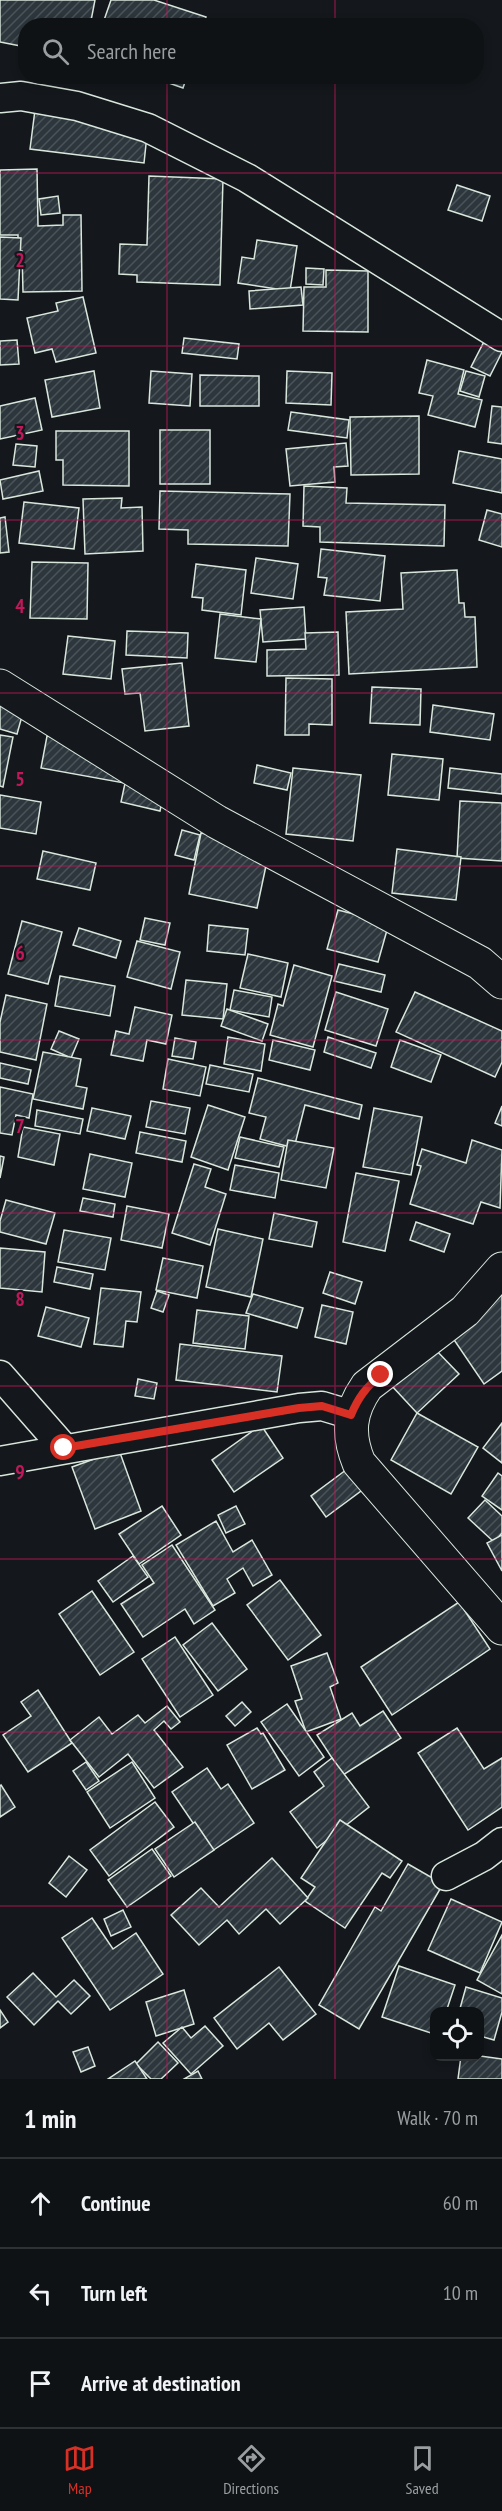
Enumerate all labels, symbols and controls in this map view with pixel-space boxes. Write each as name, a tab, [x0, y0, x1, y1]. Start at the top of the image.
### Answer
search box	[18, 18, 484, 84]
icon: search	[39, 35, 72, 68]
text: Search here	[87, 37, 176, 65]
text: 2	[15, 247, 25, 273]
text: 3	[15, 420, 25, 446]
text: 4	[15, 593, 25, 619]
text: 5	[15, 766, 25, 792]
text: 6	[15, 940, 25, 966]
text: 7	[15, 1113, 25, 1139]
text: 8	[15, 1286, 25, 1312]
route end	[367, 1361, 393, 1387]
route start	[50, 1434, 76, 1460]
text: 9	[15, 1459, 25, 1485]
map controls	[430, 2007, 484, 2061]
button: locate	[430, 2007, 484, 2061]
text: 1 min	[24, 2102, 77, 2135]
text: Walk · 70 m	[397, 2105, 478, 2131]
icon: ahead	[24, 2187, 57, 2220]
text: Continue	[81, 2189, 151, 2217]
text: 60 m	[443, 2190, 478, 2216]
icon: left	[24, 2277, 57, 2310]
text: Turn left	[81, 2279, 147, 2307]
text: 10 m	[443, 2280, 478, 2306]
icon: arrive	[24, 2367, 57, 2400]
text: Arrive at destination	[81, 2369, 241, 2397]
tab: Map	[63, 2442, 96, 2498]
tab: Directions	[223, 2442, 279, 2498]
tab: Saved	[406, 2442, 439, 2498]

